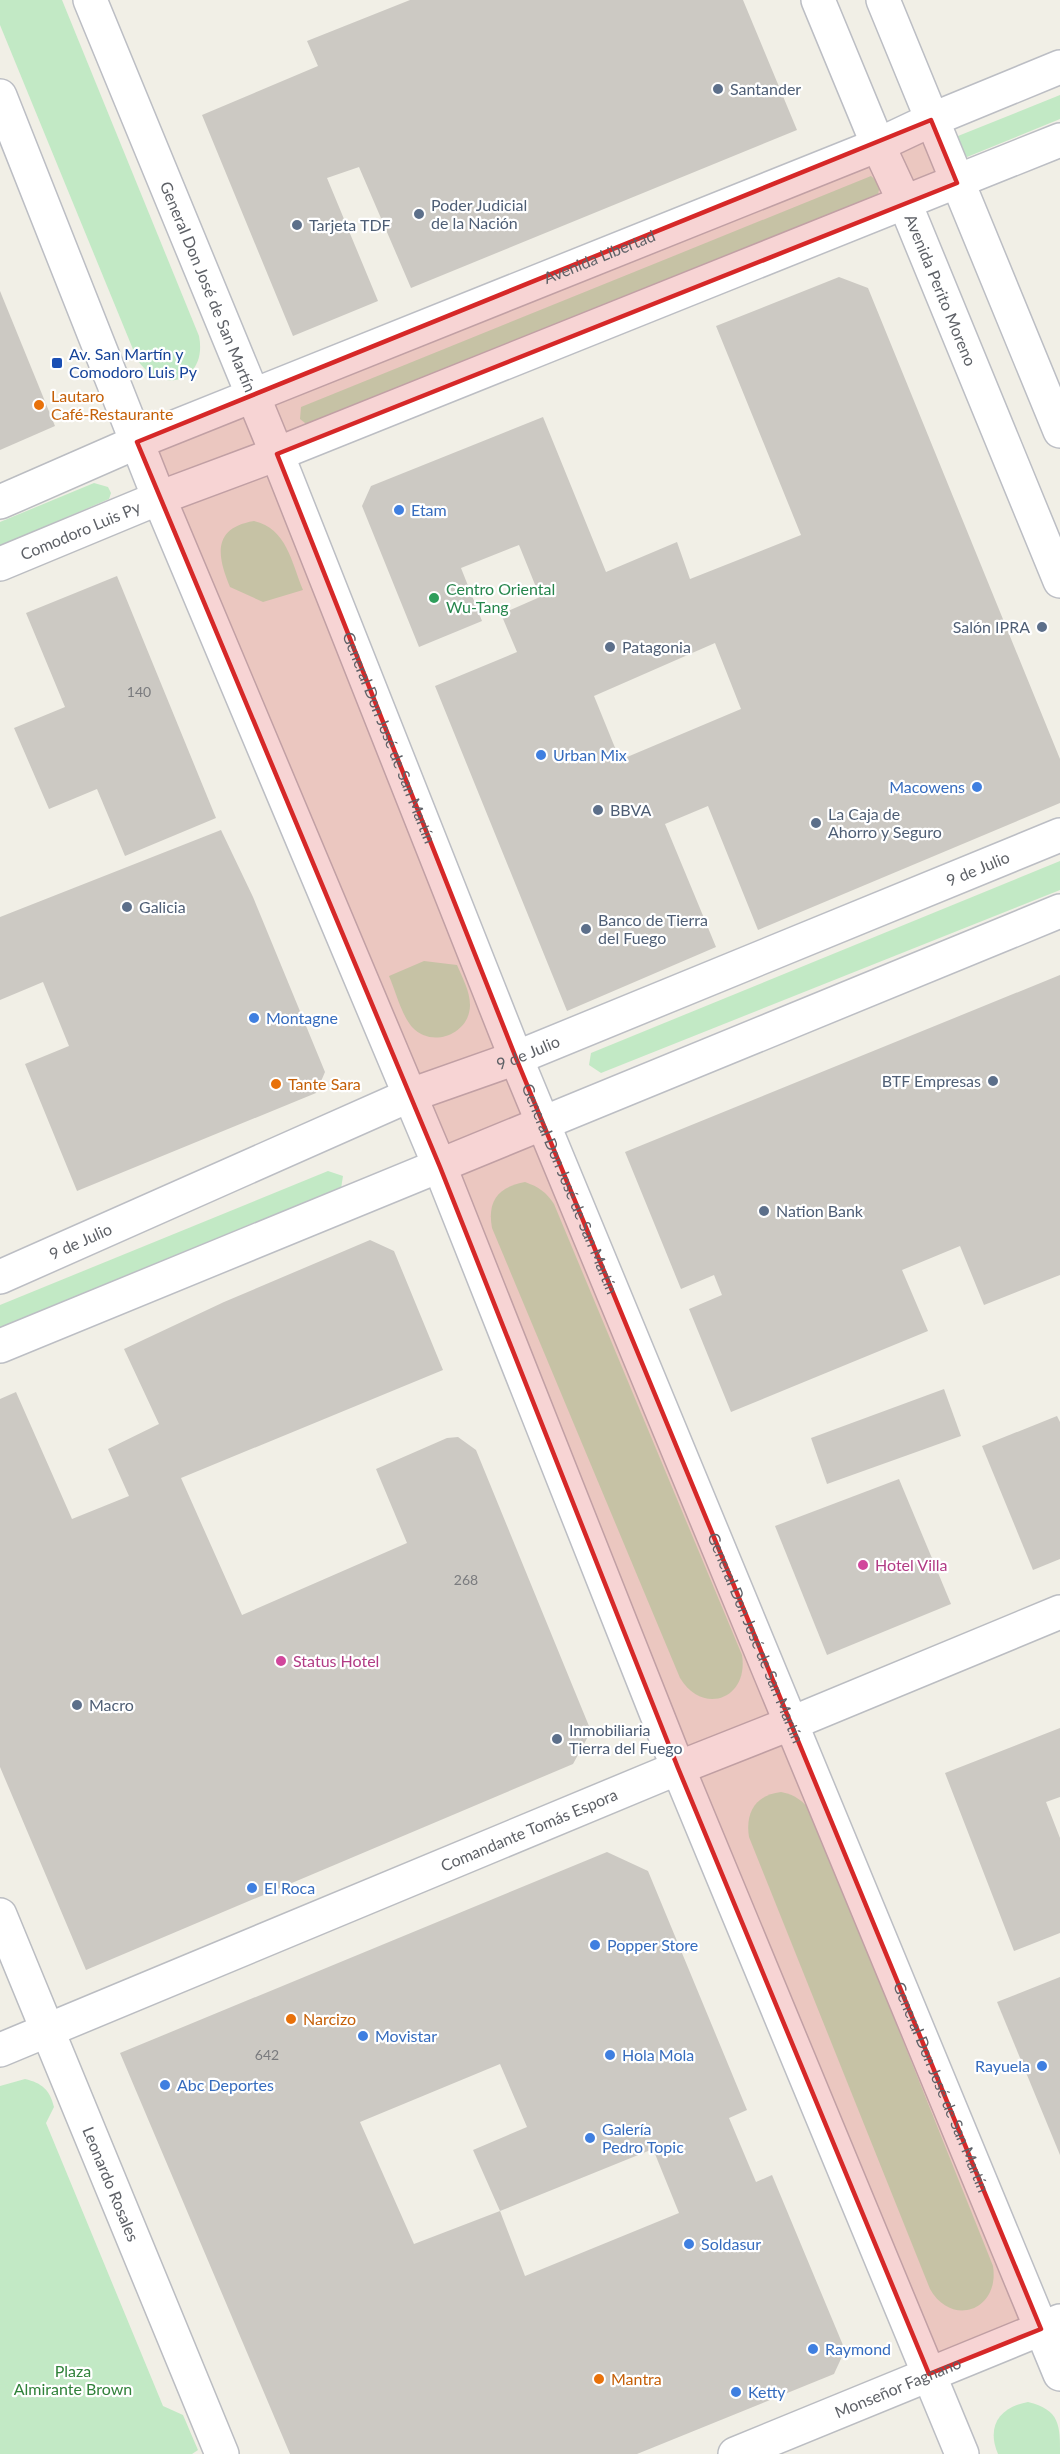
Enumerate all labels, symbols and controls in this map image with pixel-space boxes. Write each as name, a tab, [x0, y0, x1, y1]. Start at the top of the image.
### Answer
place label: Santander	[730, 79, 801, 98]
marker: Santander	[711, 82, 725, 96]
street label: General Don José de San Martín	[157, 178, 260, 395]
place label: Poder Judicial de la Nación	[431, 195, 527, 232]
marker: Poder Judicial de la Nación	[412, 207, 426, 221]
street label: Avenida Perito Moreno	[901, 211, 981, 369]
place label: Tarjeta TDF	[309, 215, 391, 234]
marker: Tarjeta TDF	[290, 218, 304, 232]
street label: Avenida Libertad	[541, 225, 658, 287]
place label: Av. San Martín y Comodoro Luis Py	[69, 344, 198, 381]
marker: Av. San Martín y Comodoro Luis Py	[50, 356, 64, 370]
place label: Lautaro Café-Restaurante	[51, 386, 173, 423]
marker: Lautaro Café-Restaurante	[32, 398, 46, 412]
street label: Comodoro Luis Py	[17, 497, 144, 564]
place label: Etam	[411, 500, 447, 519]
marker: Etam	[392, 503, 406, 517]
place label: Centro Oriental Wu-Tang	[446, 579, 555, 616]
marker: Centro Oriental Wu-Tang	[427, 591, 441, 605]
place label: Salón IPRA	[953, 617, 1030, 636]
marker: Salón IPRA	[1035, 620, 1049, 634]
street label: General Don José de San Martín	[339, 629, 440, 846]
place label: Patagonia	[622, 637, 691, 656]
marker: Patagonia	[603, 640, 617, 654]
house number: 140	[127, 683, 151, 700]
place label: Urban Mix	[553, 745, 627, 764]
marker: Urban Mix	[534, 748, 548, 762]
place label: Macowens	[889, 777, 965, 796]
marker: Macowens	[970, 780, 984, 794]
place label: BBVA	[610, 800, 651, 819]
marker: BBVA	[591, 803, 605, 817]
place label: La Caja de Ahorro y Seguro	[828, 804, 942, 841]
marker: La Caja de Ahorro y Seguro	[809, 816, 823, 830]
street label: 9 de Julio	[943, 847, 1012, 890]
place label: Galicia	[139, 897, 186, 916]
marker: Galicia	[120, 900, 134, 914]
place label: Banco de Tierra del Fuego	[598, 910, 708, 947]
marker: Banco de Tierra del Fuego	[579, 922, 593, 936]
place label: Montagne	[266, 1008, 338, 1027]
marker: Montagne	[247, 1011, 261, 1025]
street label: 9 de Julio	[494, 1031, 562, 1073]
place label: BTF Empresas	[882, 1071, 981, 1090]
place label: Tante Sara	[288, 1074, 361, 1093]
marker: BTF Empresas	[986, 1074, 1000, 1088]
marker: Tante Sara	[269, 1077, 283, 1091]
street label: General Don José de San Martín	[519, 1080, 622, 1297]
place label: Nation Bank	[776, 1201, 864, 1220]
marker: Nation Bank	[757, 1204, 771, 1218]
street label: 9 de Julio	[46, 1219, 115, 1263]
street label: General Don José de San Martín	[704, 1530, 808, 1746]
place label: Hotel Villa	[875, 1555, 948, 1574]
marker: Hotel Villa	[856, 1558, 870, 1572]
house number: 268	[454, 1571, 478, 1588]
place label: Status Hotel	[293, 1651, 379, 1670]
marker: Status Hotel	[274, 1654, 288, 1668]
place label: Macro	[89, 1695, 134, 1714]
marker: Macro	[70, 1698, 84, 1712]
place label: Inmobiliaria Tierra del Fuego	[569, 1720, 683, 1757]
marker: Inmobiliaria Tierra del Fuego	[550, 1732, 564, 1746]
street label: Comandante Tomás Espora	[438, 1784, 620, 1875]
place label: El Roca	[264, 1878, 315, 1897]
marker: El Roca	[245, 1881, 259, 1895]
place label: Popper Store	[607, 1935, 698, 1954]
marker: Popper Store	[588, 1938, 602, 1952]
street label: General Don José de San Martín	[890, 1979, 994, 2195]
place label: Narcizo	[303, 2009, 356, 2028]
marker: Narcizo	[284, 2012, 298, 2026]
place label: Movistar	[375, 2026, 437, 2045]
marker: Movistar	[356, 2029, 370, 2043]
place label: Hola Mola	[622, 2045, 694, 2064]
house number: 642	[255, 2046, 279, 2063]
marker: Hola Mola	[603, 2048, 617, 2062]
place label: Rayuela	[975, 2056, 1030, 2075]
marker: Rayuela	[1035, 2059, 1049, 2073]
place label: Abc Deportes	[177, 2075, 274, 2094]
marker: Abc Deportes	[158, 2078, 172, 2092]
place label: Galería Pedro Topic	[602, 2119, 684, 2156]
street label: Leonardo Rosales	[79, 2124, 143, 2244]
marker: Galería Pedro Topic	[583, 2131, 597, 2145]
place label: Soldasur	[701, 2234, 761, 2253]
marker: Soldasur	[682, 2237, 696, 2251]
place label: Raymond	[825, 2339, 891, 2358]
marker: Raymond	[806, 2342, 820, 2356]
street label: Monseñor Fagnano	[832, 2353, 964, 2421]
park label: Plaza Almirante Brown	[14, 2361, 132, 2398]
place label: Mantra	[611, 2369, 662, 2388]
marker: Mantra	[592, 2372, 606, 2386]
place label: Ketty	[748, 2382, 786, 2401]
marker: Ketty	[729, 2385, 743, 2399]

